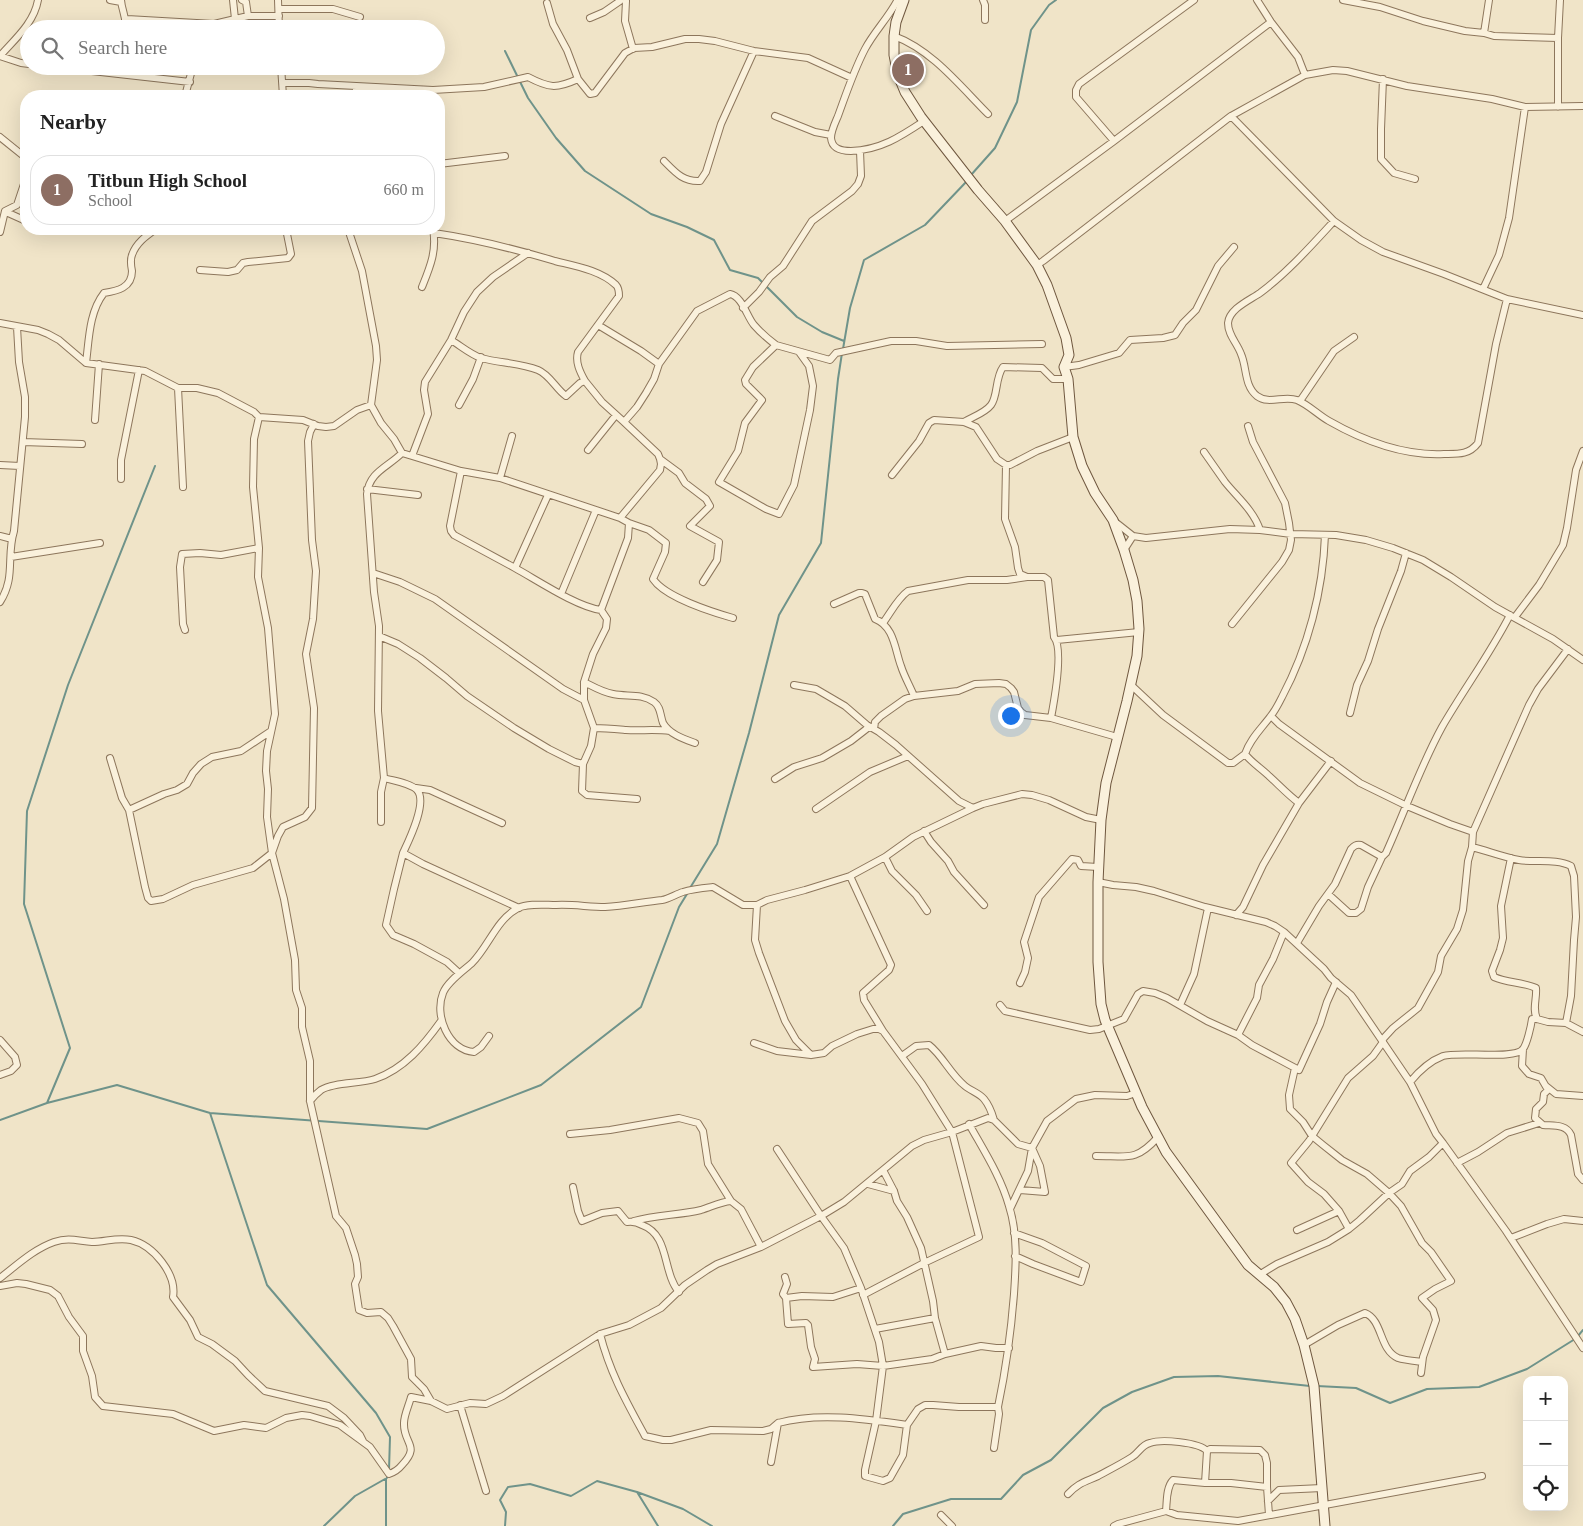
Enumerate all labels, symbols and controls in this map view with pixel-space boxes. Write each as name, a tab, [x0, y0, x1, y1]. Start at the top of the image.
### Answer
search box	[20, 20, 445, 75]
icon: search	[38, 34, 66, 62]
text: Search here	[78, 37, 167, 58]
pin: 1	[892, 51, 924, 89]
text: Nearby	[40, 110, 107, 134]
text: Titbun High School	[88, 170, 247, 191]
text: 1	[53, 181, 61, 198]
text: 660 m	[384, 181, 424, 198]
text: School	[88, 192, 132, 209]
your location	[998, 703, 1024, 729]
map controls	[1523, 1376, 1568, 1511]
button: +	[1523, 1376, 1568, 1421]
button: −	[1523, 1421, 1568, 1466]
button: locate	[1523, 1466, 1568, 1511]

